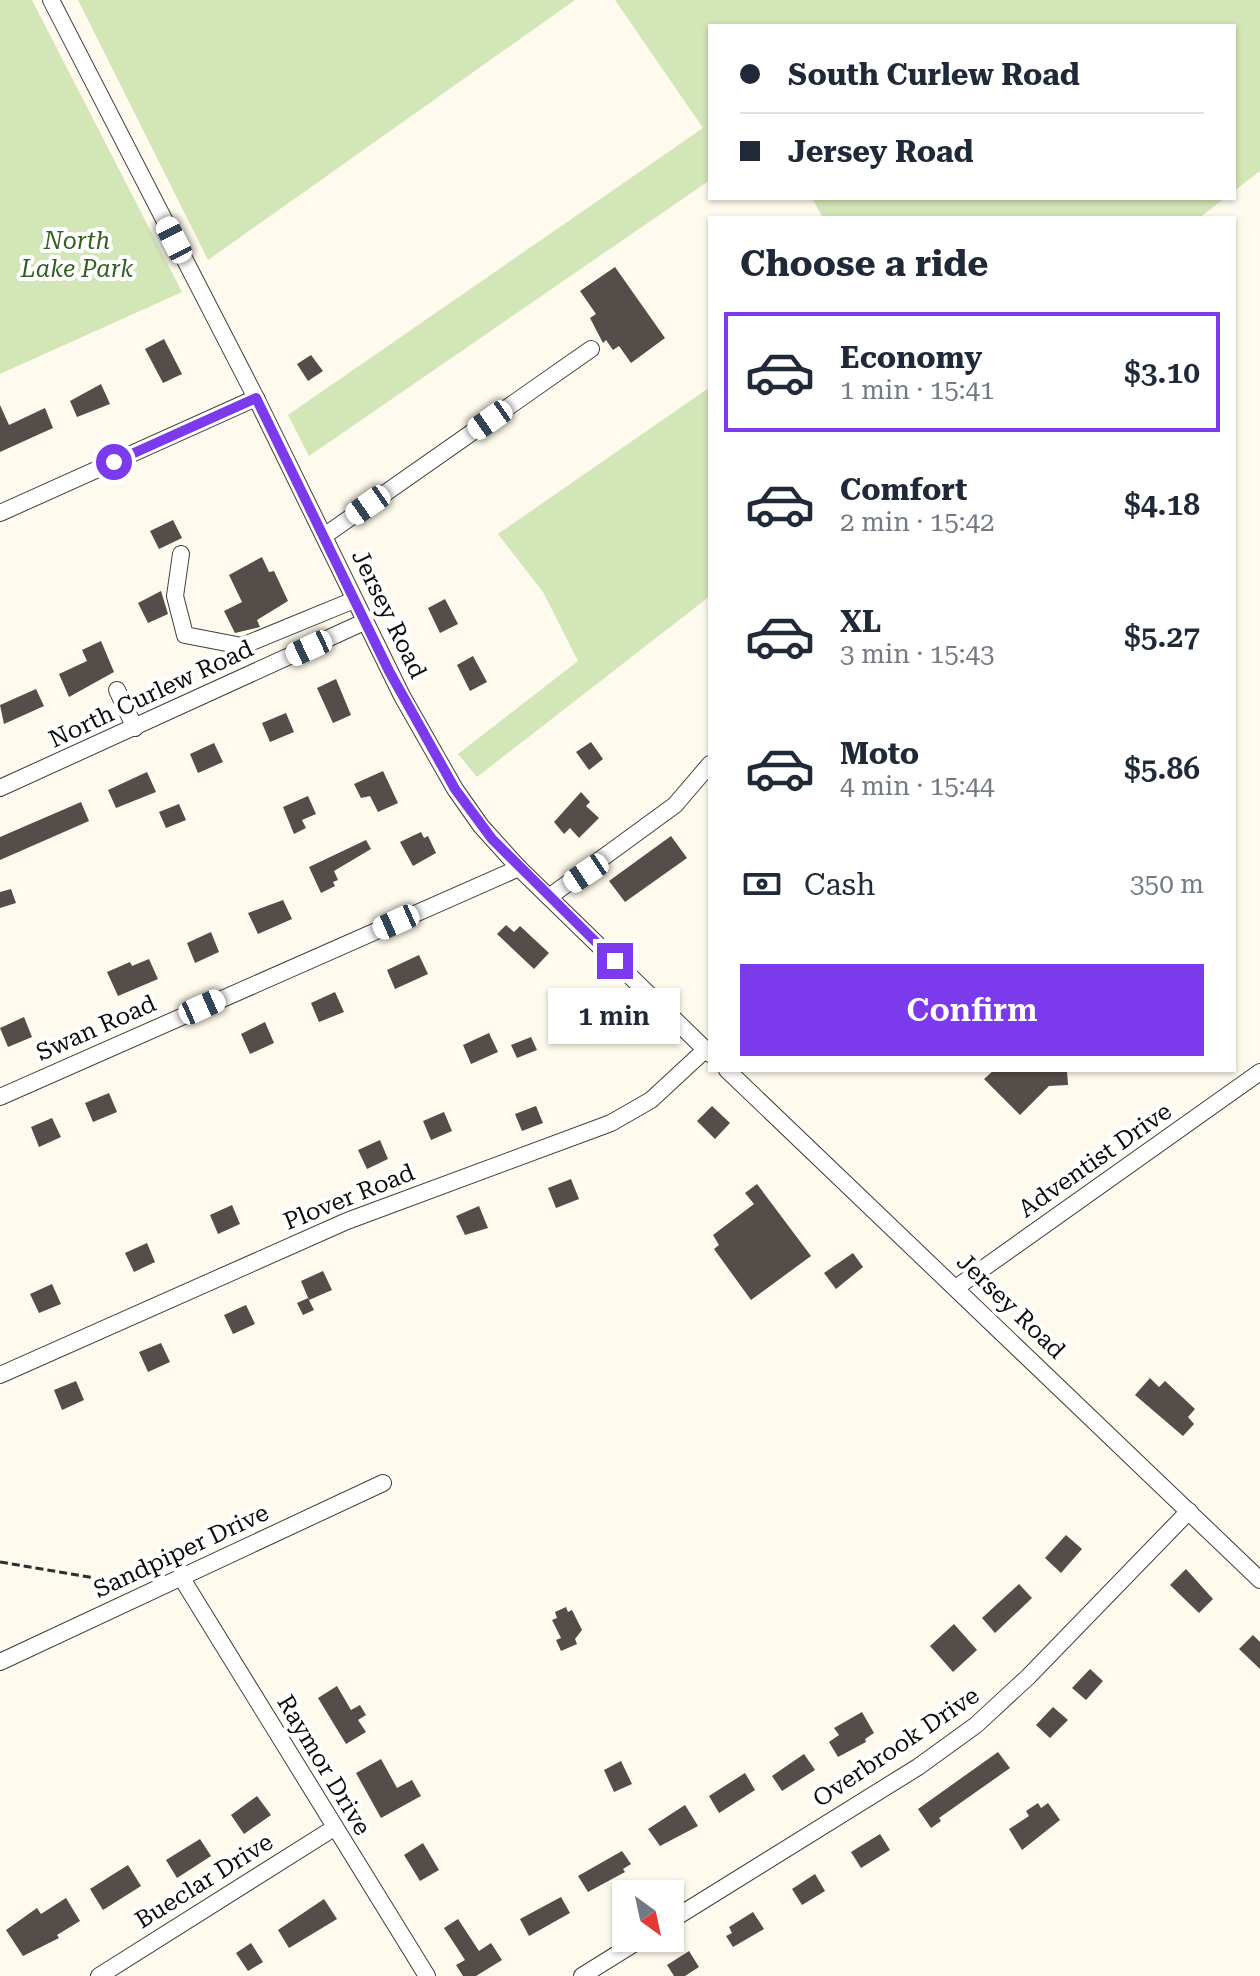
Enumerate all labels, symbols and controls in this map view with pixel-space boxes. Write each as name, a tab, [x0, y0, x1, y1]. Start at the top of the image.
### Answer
text: South Curlew Road	[788, 57, 1080, 92]
text: Jersey Road	[788, 134, 974, 169]
car	[152, 213, 196, 267]
park label: North Lake Park	[20, 227, 133, 283]
text: Choose a ride	[740, 243, 988, 285]
icon: car	[744, 336, 816, 408]
text: Economy	[840, 340, 982, 375]
text: $3.10	[1124, 355, 1200, 390]
text: 1 min · 15:41	[840, 375, 995, 405]
car	[463, 396, 517, 444]
route start	[96, 444, 132, 480]
icon: car	[744, 468, 816, 540]
text: Comfort	[840, 472, 967, 507]
car	[341, 481, 395, 529]
text: $4.18	[1124, 487, 1200, 522]
text: 2 min · 15:42	[840, 507, 995, 537]
street label: Jersey Road	[346, 545, 432, 683]
icon: car	[744, 600, 816, 672]
text: XL	[840, 604, 881, 639]
text: $5.27	[1124, 619, 1200, 654]
car	[282, 627, 336, 669]
street label: North Curlew Road	[45, 634, 257, 754]
text: 3 min · 15:43	[840, 639, 995, 669]
icon: car	[744, 732, 816, 804]
text: Moto	[840, 736, 919, 771]
text: $5.86	[1124, 751, 1200, 786]
text: 4 min · 15:44	[840, 771, 995, 801]
car	[559, 850, 613, 896]
icon: cash	[740, 862, 784, 906]
text: Cash	[804, 867, 875, 902]
text: 350 m	[1130, 869, 1204, 899]
car	[369, 901, 423, 943]
route end	[597, 943, 633, 979]
button: Confirm	[740, 964, 1204, 1056]
car	[175, 986, 229, 1028]
street label: Swan Road	[32, 989, 160, 1067]
callout: 1 min	[549, 989, 681, 1045]
text: 1 min	[578, 1001, 650, 1031]
street label: Adventist Drive	[1013, 1097, 1177, 1223]
street label: Plover Road	[280, 1158, 418, 1236]
street label: Jersey Road	[951, 1247, 1071, 1365]
street label: Sandpiper Drive	[89, 1498, 273, 1604]
street label: Overbrook Drive	[808, 1681, 984, 1813]
street label: Raymor Drive	[271, 1690, 377, 1840]
street label: Bueclar Drive	[130, 1828, 278, 1934]
north arrow	[612, 1880, 684, 1952]
map controls	[612, 1880, 684, 1952]

